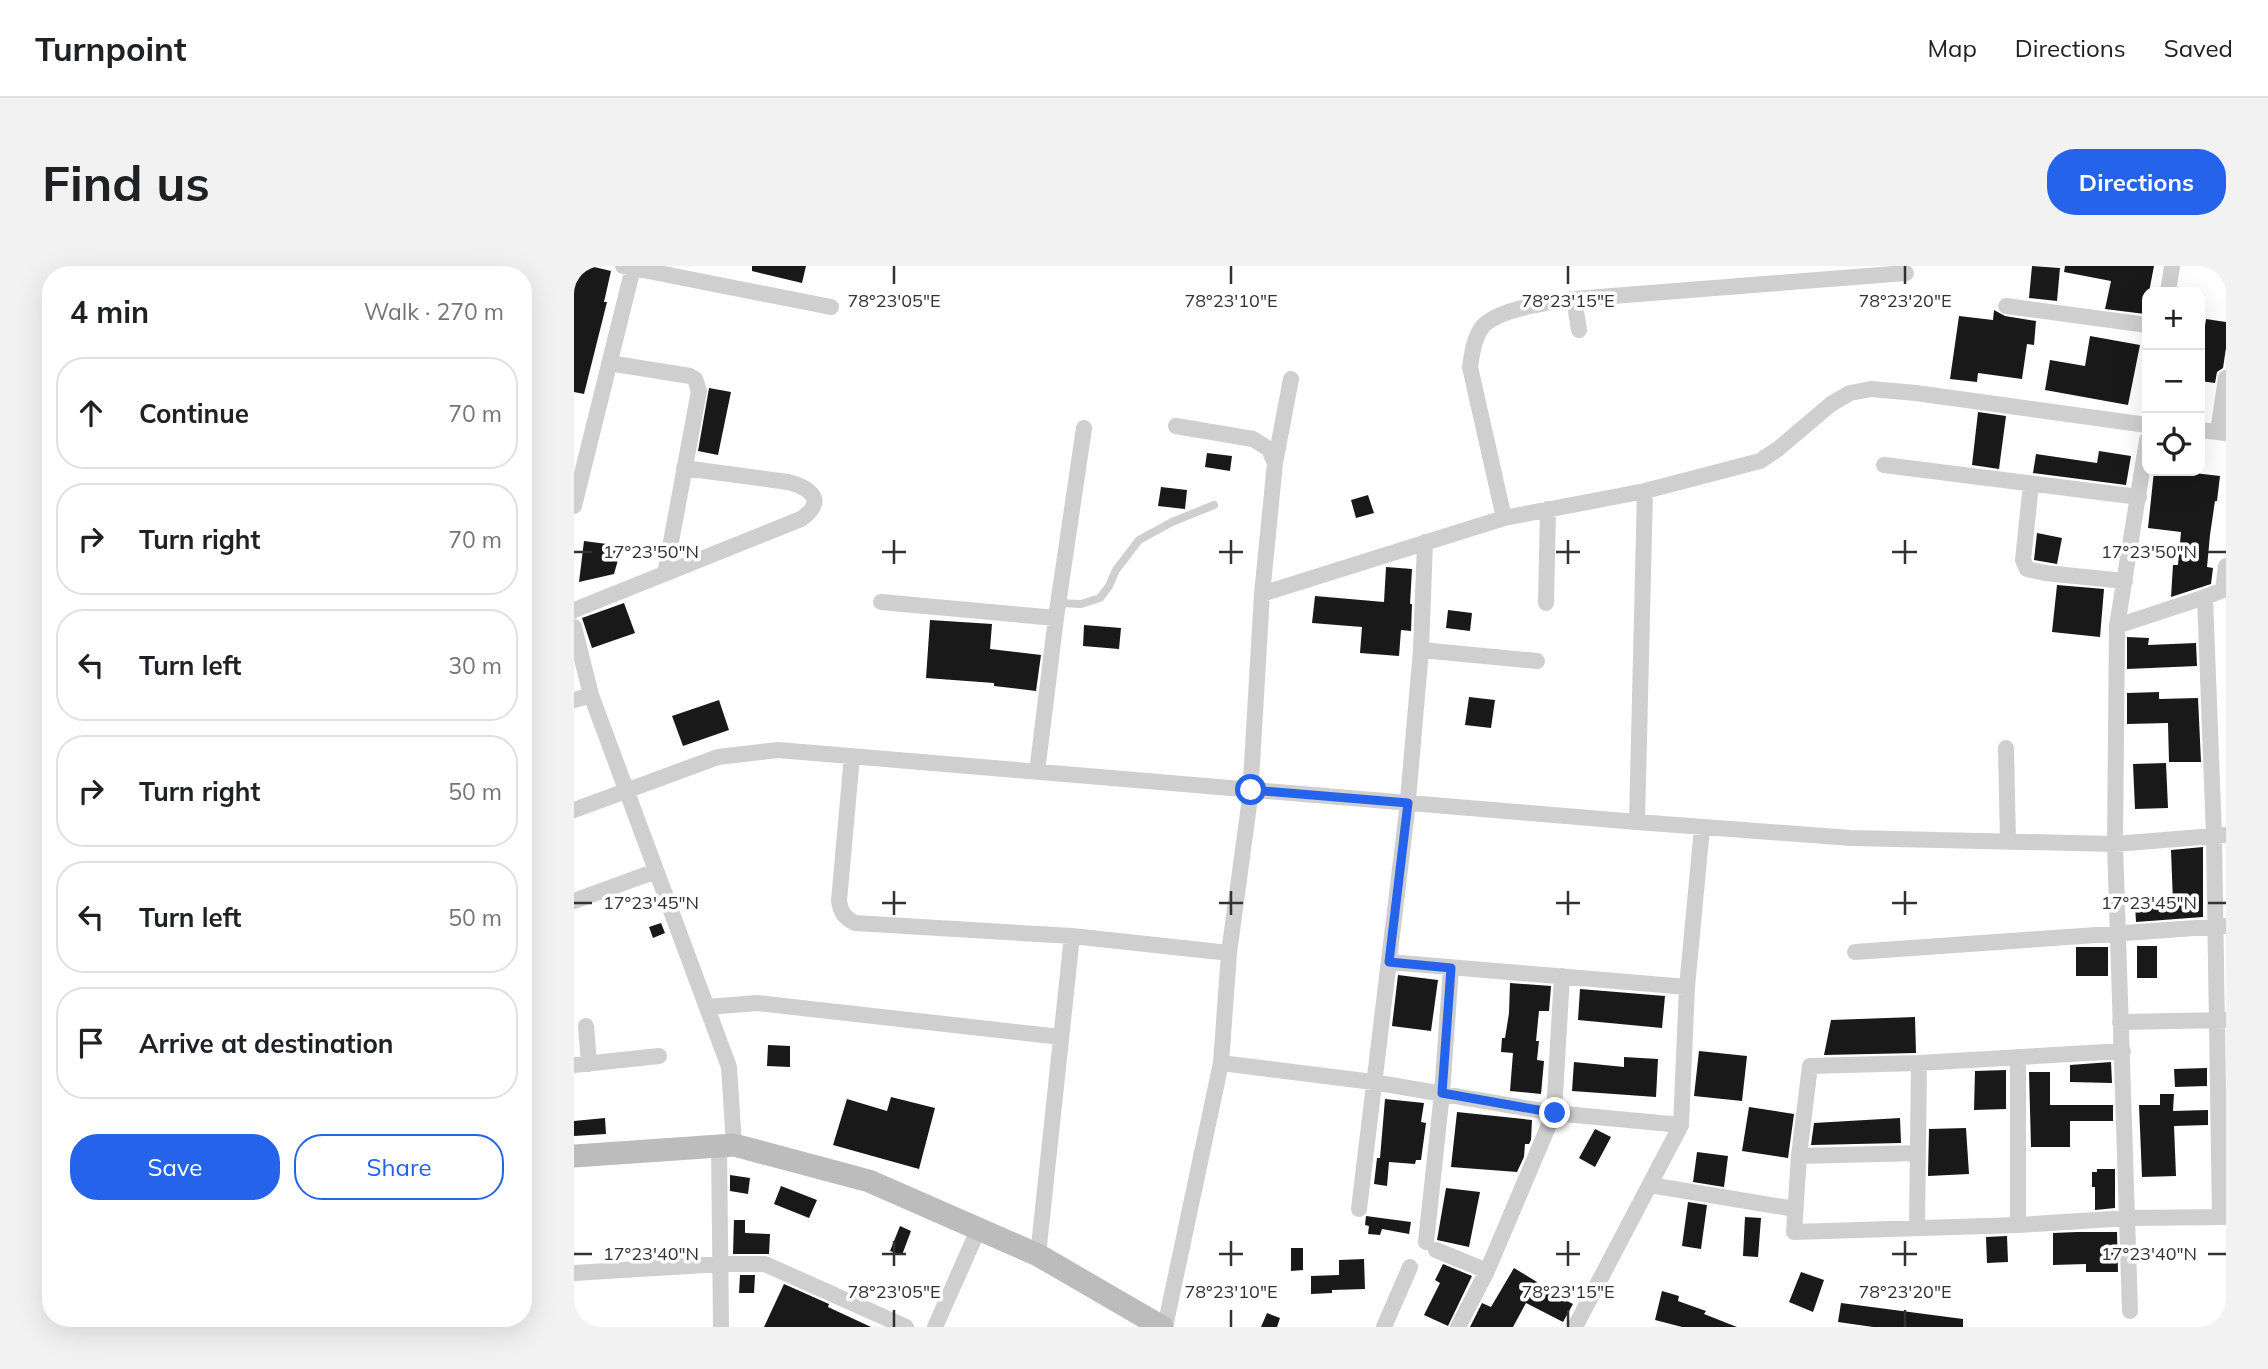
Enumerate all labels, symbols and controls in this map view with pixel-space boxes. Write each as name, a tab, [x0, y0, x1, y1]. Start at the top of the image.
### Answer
text: Turnpoint	[35, 28, 187, 69]
text: Map	[1927, 33, 1977, 63]
text: Directions	[2015, 33, 2126, 63]
text: Saved	[2164, 33, 2233, 63]
button: Directions	[2047, 149, 2226, 215]
text: Find us	[42, 152, 210, 213]
map controls	[2142, 287, 2205, 476]
button: +	[2142, 287, 2205, 350]
text: 78°23'05"E	[847, 289, 941, 312]
text: 78°23'10"E	[1184, 289, 1278, 312]
text: 78°23'15"E	[1521, 289, 1615, 312]
text: 78°23'20"E	[1858, 289, 1952, 312]
text: 4 min	[70, 293, 149, 331]
text: Walk · 270 m	[364, 297, 504, 326]
button: −	[2142, 350, 2205, 413]
icon: ahead	[72, 394, 110, 432]
text: Continue	[139, 397, 249, 430]
text: 70 m	[448, 399, 502, 428]
button: locate	[2142, 413, 2205, 476]
icon: right	[72, 520, 110, 558]
text: Turn right	[139, 523, 260, 556]
text: 70 m	[448, 525, 502, 554]
text: 17°23'50"N	[603, 540, 699, 563]
text: 17°23'50"N	[2101, 540, 2197, 563]
icon: left	[72, 646, 110, 684]
text: Turn left	[139, 649, 241, 682]
text: 30 m	[448, 651, 502, 680]
icon: right	[72, 772, 110, 810]
route start	[1235, 774, 1266, 805]
text: Turn right	[139, 775, 260, 808]
text: 50 m	[448, 777, 502, 806]
text: 17°23'45"N	[603, 891, 699, 914]
text: 17°23'45"N	[2101, 891, 2197, 914]
icon: left	[72, 898, 110, 936]
text: Turn left	[139, 901, 241, 934]
text: 50 m	[448, 903, 502, 932]
icon: arrive	[72, 1024, 110, 1062]
text: Arrive at destination	[139, 1027, 394, 1060]
route end	[1539, 1097, 1570, 1128]
button: Save	[70, 1134, 280, 1200]
button: Share	[294, 1134, 504, 1200]
text: 17°23'40"N	[603, 1242, 699, 1265]
text: 17°23'40"N	[2101, 1242, 2197, 1265]
text: 78°23'05"E	[847, 1280, 941, 1303]
text: 78°23'10"E	[1184, 1280, 1278, 1303]
text: 78°23'15"E	[1521, 1280, 1615, 1303]
text: 78°23'20"E	[1858, 1280, 1952, 1303]

